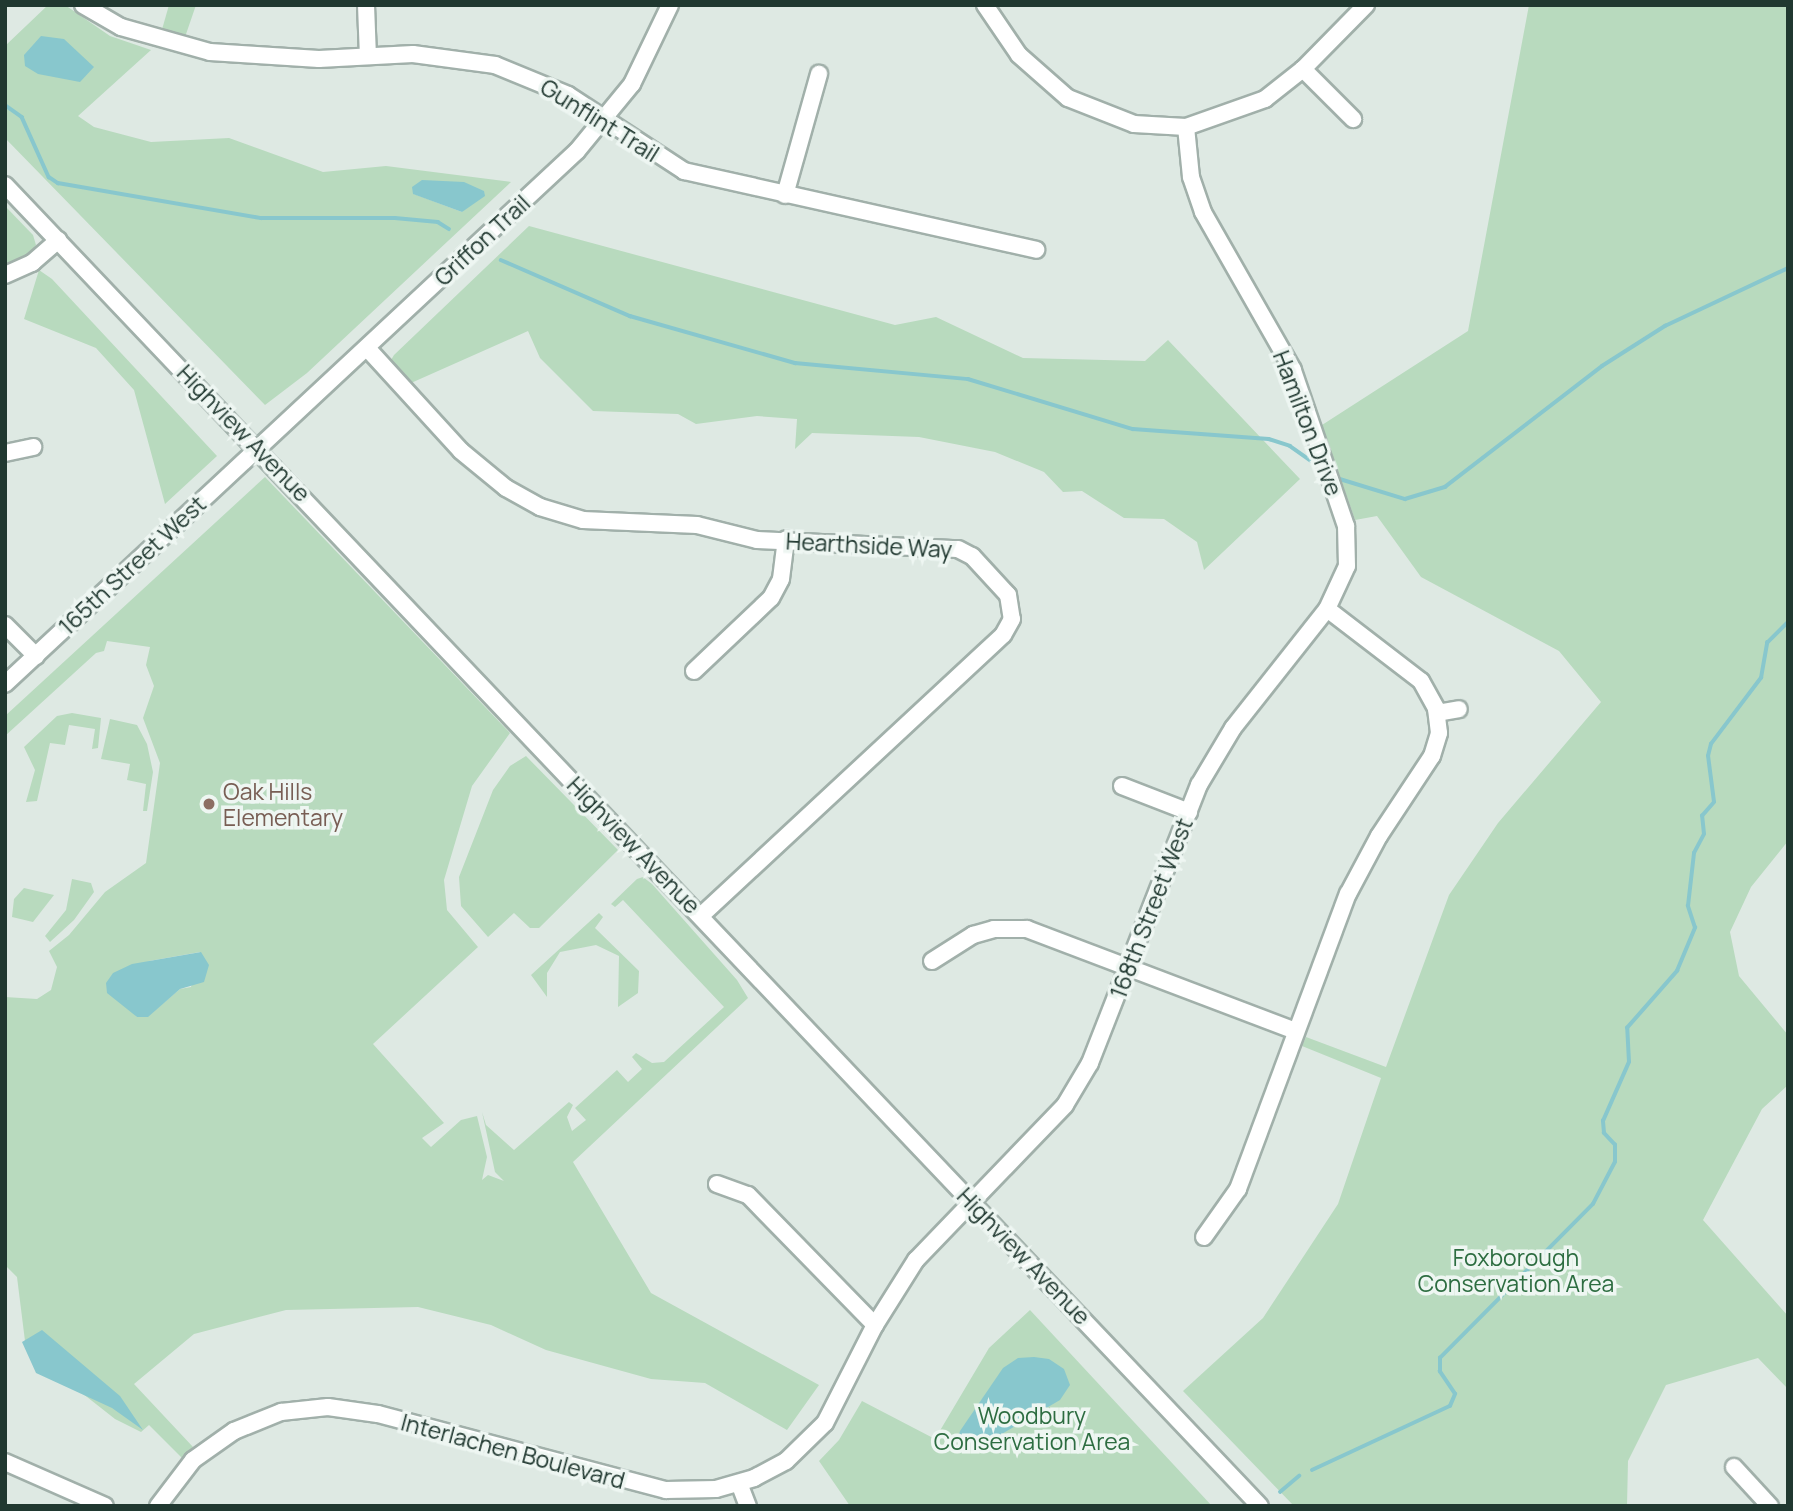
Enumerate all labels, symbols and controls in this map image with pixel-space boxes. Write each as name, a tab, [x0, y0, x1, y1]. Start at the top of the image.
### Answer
street label: Gunflint Trail	[536, 73, 664, 167]
street label: Griffon Trail	[429, 189, 535, 291]
street label: Hamilton Drive	[1268, 347, 1348, 499]
street label: Highview Avenue	[172, 359, 316, 507]
street label: 165th Street West	[53, 490, 211, 640]
street label: Hearthside Way	[785, 527, 953, 563]
street label: Highview Avenue	[562, 771, 706, 919]
place label: Oak Hills Elementary	[223, 777, 343, 831]
marker: Oak Hills Elementary	[201, 796, 217, 812]
street label: 168th Street West	[1104, 814, 1198, 1002]
street label: Highview Avenue	[952, 1182, 1096, 1330]
park label: Foxborough Conservation Area	[1418, 1243, 1614, 1297]
park label: Woodbury Conservation Area	[934, 1401, 1130, 1455]
street label: Interlachen Boulevard	[398, 1408, 628, 1494]

